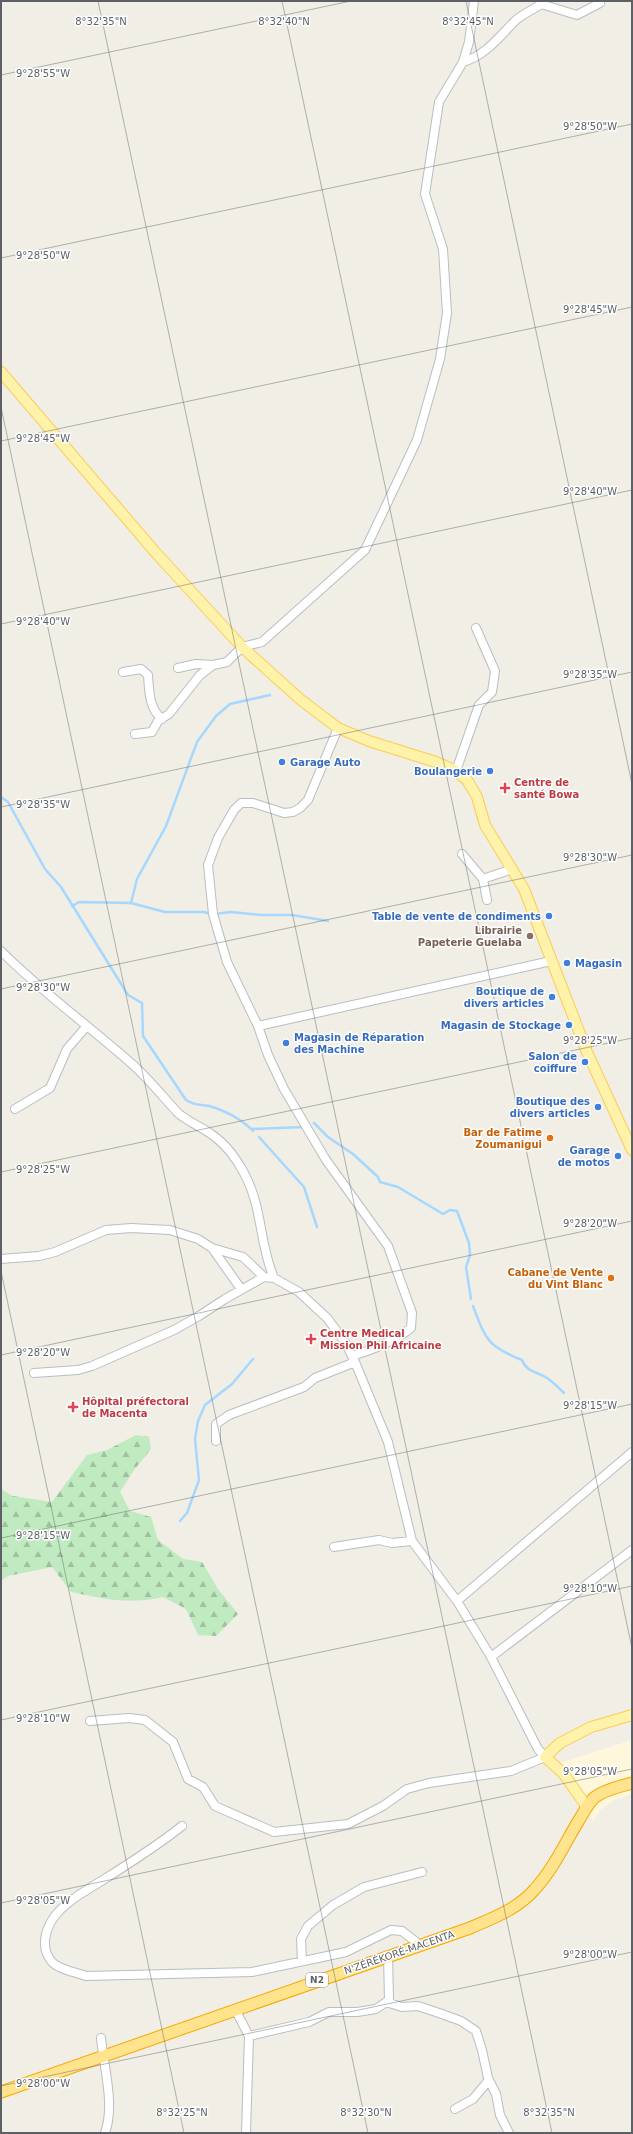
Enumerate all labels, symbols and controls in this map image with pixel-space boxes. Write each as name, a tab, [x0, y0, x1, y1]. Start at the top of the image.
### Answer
text: 8°32'35"N	[75, 16, 127, 27]
text: 8°32'40"N	[258, 16, 310, 27]
text: 8°32'45"N	[442, 16, 494, 27]
text: 9°28'55"W	[16, 68, 70, 79]
text: 9°28'50"W	[563, 121, 617, 132]
text: 9°28'50"W	[16, 250, 70, 261]
text: 9°28'45"W	[563, 304, 617, 315]
text: 9°28'45"W	[16, 433, 70, 444]
text: 9°28'40"W	[563, 486, 617, 497]
text: 9°28'40"W	[16, 616, 70, 627]
text: 9°28'35"W	[563, 669, 617, 680]
marker: Garage Auto	[277, 757, 287, 767]
place label: Garage Auto	[290, 757, 361, 768]
place label: Boulangerie	[414, 766, 482, 777]
marker: Boulangerie	[485, 766, 495, 776]
place label: Centre de santé Bowa	[514, 777, 579, 800]
marker: Centre de santé Bowa	[499, 782, 511, 794]
text: 9°28'35"W	[16, 799, 70, 810]
text: 9°28'30"W	[563, 852, 617, 863]
place label: Table de vente de condiments	[372, 911, 541, 922]
marker: Table de vente de condiments	[544, 911, 554, 921]
place label: Librairie Papeterie Guelaba	[418, 925, 522, 948]
marker: Librairie Papeterie Guelaba	[525, 931, 535, 941]
marker: Magasin	[562, 958, 572, 968]
place label: Magasin	[575, 958, 622, 969]
text: 9°28'30"W	[16, 982, 70, 993]
place label: Boutique de divers articles	[464, 986, 544, 1009]
marker: Boutique de divers articles	[547, 992, 557, 1002]
place label: Magasin de Stockage	[441, 1020, 561, 1031]
marker: Magasin de Stockage	[564, 1020, 574, 1030]
place label: Magasin de Réparation des Machine	[294, 1032, 424, 1055]
text: 9°28'25"W	[563, 1035, 617, 1046]
marker: Magasin de Réparation des Machine	[281, 1038, 291, 1048]
place label: Salon de coiffure	[528, 1051, 577, 1074]
marker: Salon de coiffure	[580, 1057, 590, 1067]
place label: Boutique des divers articles	[510, 1096, 590, 1119]
marker: Boutique des divers articles	[593, 1102, 603, 1112]
place label: Bar de Fatime Zoumanigui	[463, 1127, 542, 1150]
marker: Bar de Fatime Zoumanigui	[545, 1133, 555, 1143]
place label: Garage de motos	[558, 1145, 610, 1168]
marker: Garage de motos	[613, 1151, 623, 1161]
text: 9°28'25"W	[16, 1164, 70, 1175]
text: 9°28'20"W	[563, 1218, 617, 1229]
place label: Cabane de Vente du Vint Blanc	[508, 1267, 603, 1290]
marker: Cabane de Vente du Vint Blanc	[606, 1273, 616, 1283]
place label: Centre Medical Mission Phil Africaine	[320, 1328, 442, 1351]
marker: Centre Medical Mission Phil Africaine	[305, 1333, 317, 1345]
text: 9°28'20"W	[16, 1347, 70, 1358]
place label: Hôpital préfectoral de Macenta	[82, 1396, 189, 1419]
text: 9°28'15"W	[563, 1400, 617, 1411]
marker: Hôpital préfectoral de Macenta	[67, 1401, 79, 1413]
text: 9°28'15"W	[16, 1530, 70, 1541]
text: 9°28'10"W	[563, 1583, 617, 1594]
text: 9°28'10"W	[16, 1713, 70, 1724]
text: 9°28'05"W	[563, 1766, 617, 1777]
text: 9°28'05"W	[16, 1895, 70, 1906]
street label: N'ZÉRÉKORÉ-MACENTA	[342, 1927, 456, 1977]
text: 9°28'00"W	[563, 1949, 617, 1960]
road number: N2	[306, 1973, 328, 1987]
text: 9°28'00"W	[16, 2078, 70, 2089]
text: 8°32'25"N	[156, 2107, 208, 2118]
text: 8°32'30"N	[340, 2107, 392, 2118]
text: 8°32'35"N	[523, 2107, 575, 2118]

